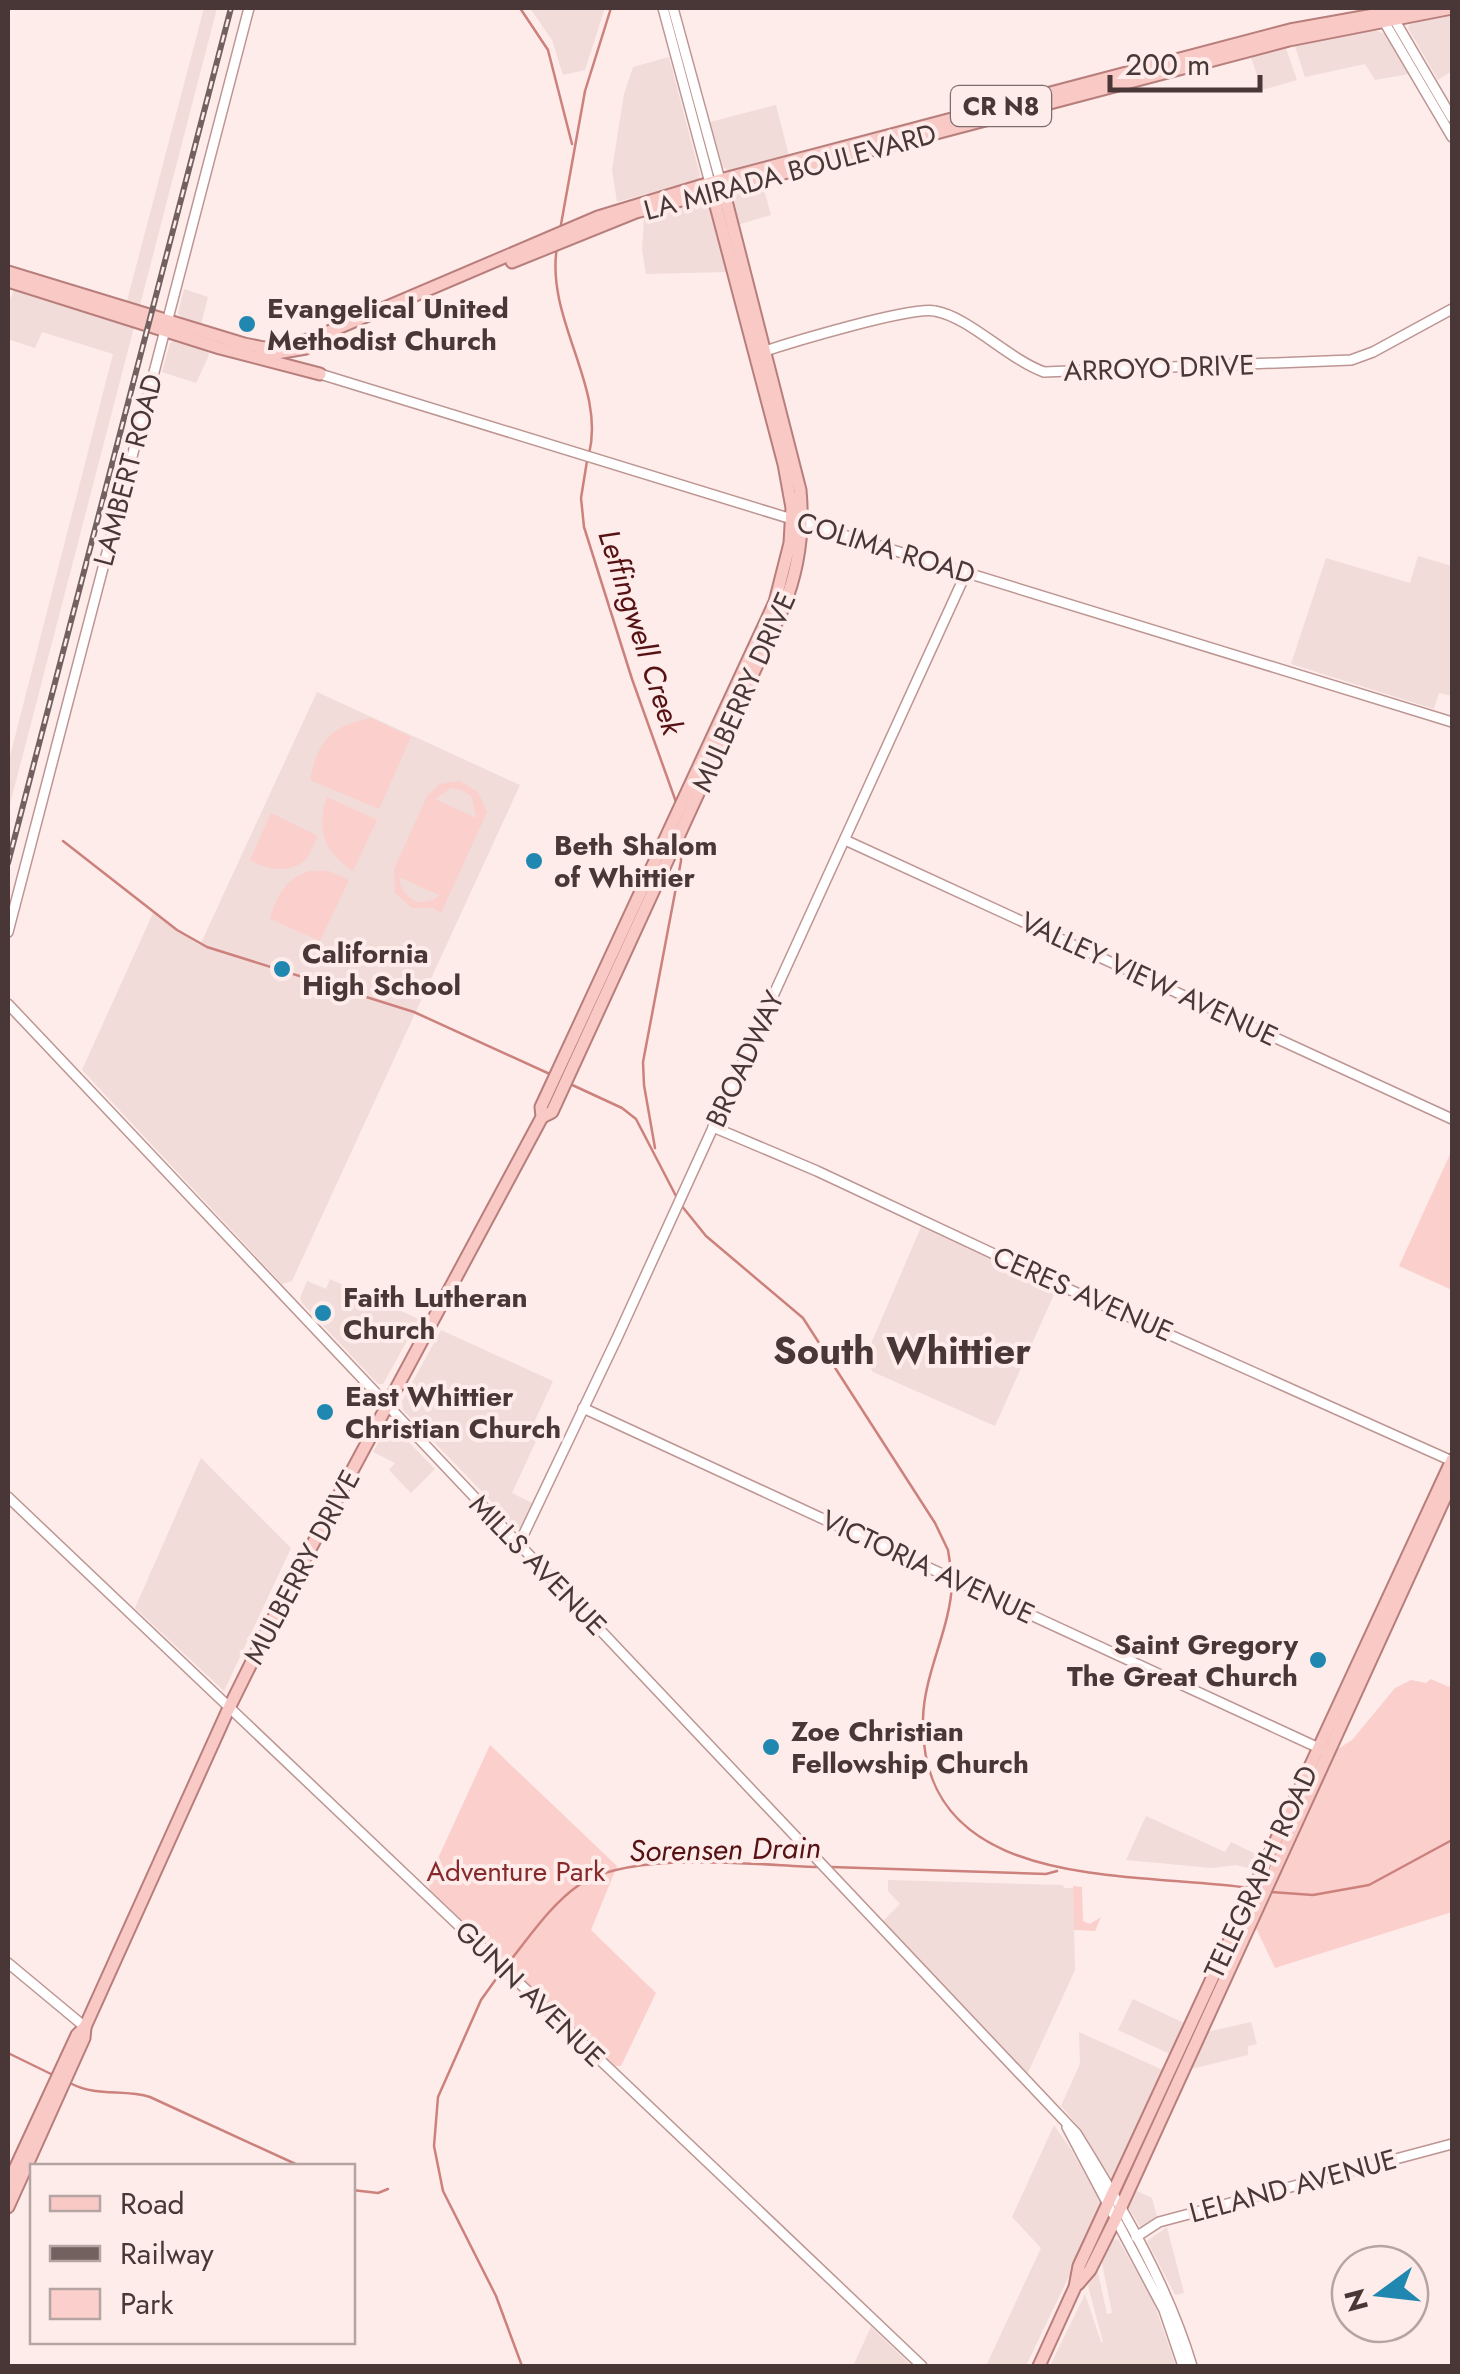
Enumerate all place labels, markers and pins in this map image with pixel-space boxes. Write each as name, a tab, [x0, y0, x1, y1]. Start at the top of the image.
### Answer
place label: Evangelical United Methodist Church	[267, 288, 509, 361]
marker: Evangelical United Methodist Church	[236, 313, 258, 335]
place label: Beth Shalom of Whittier	[554, 825, 717, 898]
marker: Beth Shalom of Whittier	[523, 850, 545, 872]
place label: California High School	[302, 933, 461, 1006]
marker: California High School	[271, 958, 293, 980]
place label: Faith Lutheran Church	[343, 1277, 528, 1350]
marker: Faith Lutheran Church	[312, 1302, 334, 1324]
place label: East Whittier Christian Church	[345, 1376, 561, 1449]
marker: East Whittier Christian Church	[314, 1401, 336, 1423]
place label: Saint Gregory The Great Church	[1067, 1624, 1298, 1697]
marker: Saint Gregory The Great Church	[1307, 1649, 1329, 1671]
place label: Zoe Christian Fellowship Church	[791, 1711, 1029, 1784]
marker: Zoe Christian Fellowship Church	[760, 1736, 782, 1758]

